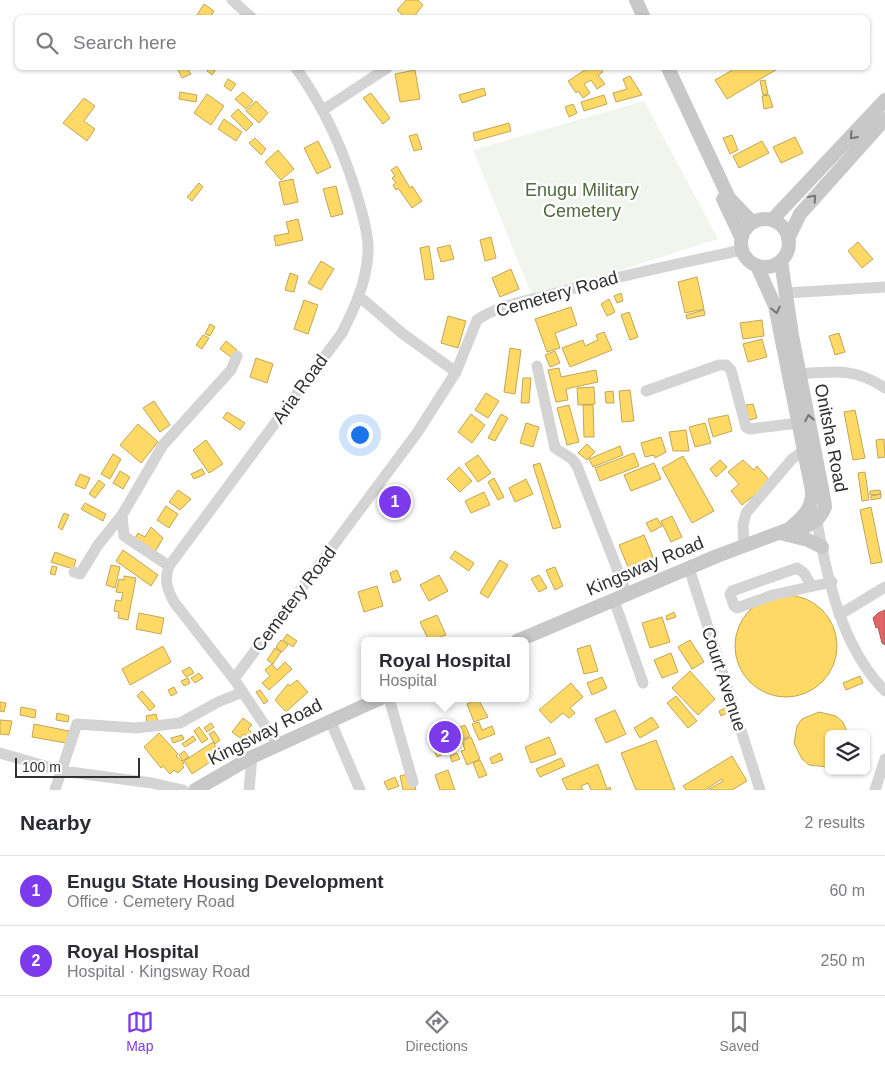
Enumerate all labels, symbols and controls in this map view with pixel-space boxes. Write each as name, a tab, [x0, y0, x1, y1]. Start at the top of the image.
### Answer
search box	[15, 15, 870, 70]
icon: search	[33, 29, 61, 57]
text: Search here	[73, 32, 177, 53]
one-way arrow	[849, 131, 858, 140]
park label: Enugu Military Cemetery	[525, 180, 639, 221]
one-way arrow	[807, 194, 816, 203]
street label: Cemetery Road	[494, 267, 620, 321]
one-way arrow	[770, 306, 781, 315]
street label: Aria Road	[268, 351, 332, 427]
street label: Onitsha Road	[811, 382, 851, 494]
one-way arrow	[805, 413, 815, 422]
your location	[347, 422, 373, 448]
pin: 1	[379, 483, 411, 521]
street label: Kingsway Road	[584, 532, 706, 600]
street label: Cemetery Road	[248, 543, 340, 655]
street label: Court Avenue	[698, 624, 750, 734]
popup	[361, 637, 529, 702]
text: Royal Hospital	[379, 650, 511, 671]
text: Hospital	[379, 672, 437, 689]
street label: Kingsway Road	[205, 695, 325, 769]
pin: 2	[429, 718, 461, 756]
map controls	[825, 730, 870, 775]
button: layers	[825, 730, 870, 775]
scale bar	[15, 755, 140, 778]
text: 100 m	[22, 759, 61, 775]
text: Nearby	[20, 811, 91, 834]
text: 2 results	[805, 814, 865, 831]
text: Enugu State Housing Development	[67, 871, 384, 892]
text: 1	[32, 882, 40, 899]
text: 60 m	[829, 882, 865, 899]
text: Office · Cemetery Road	[67, 893, 235, 910]
text: Royal Hospital	[67, 941, 199, 962]
text: 2	[32, 952, 40, 969]
text: 250 m	[821, 952, 865, 969]
text: Hospital · Kingsway Road	[67, 963, 250, 980]
tab: Map	[126, 1008, 154, 1054]
tab: Directions	[406, 1008, 468, 1054]
tab: Saved	[719, 1008, 759, 1054]

